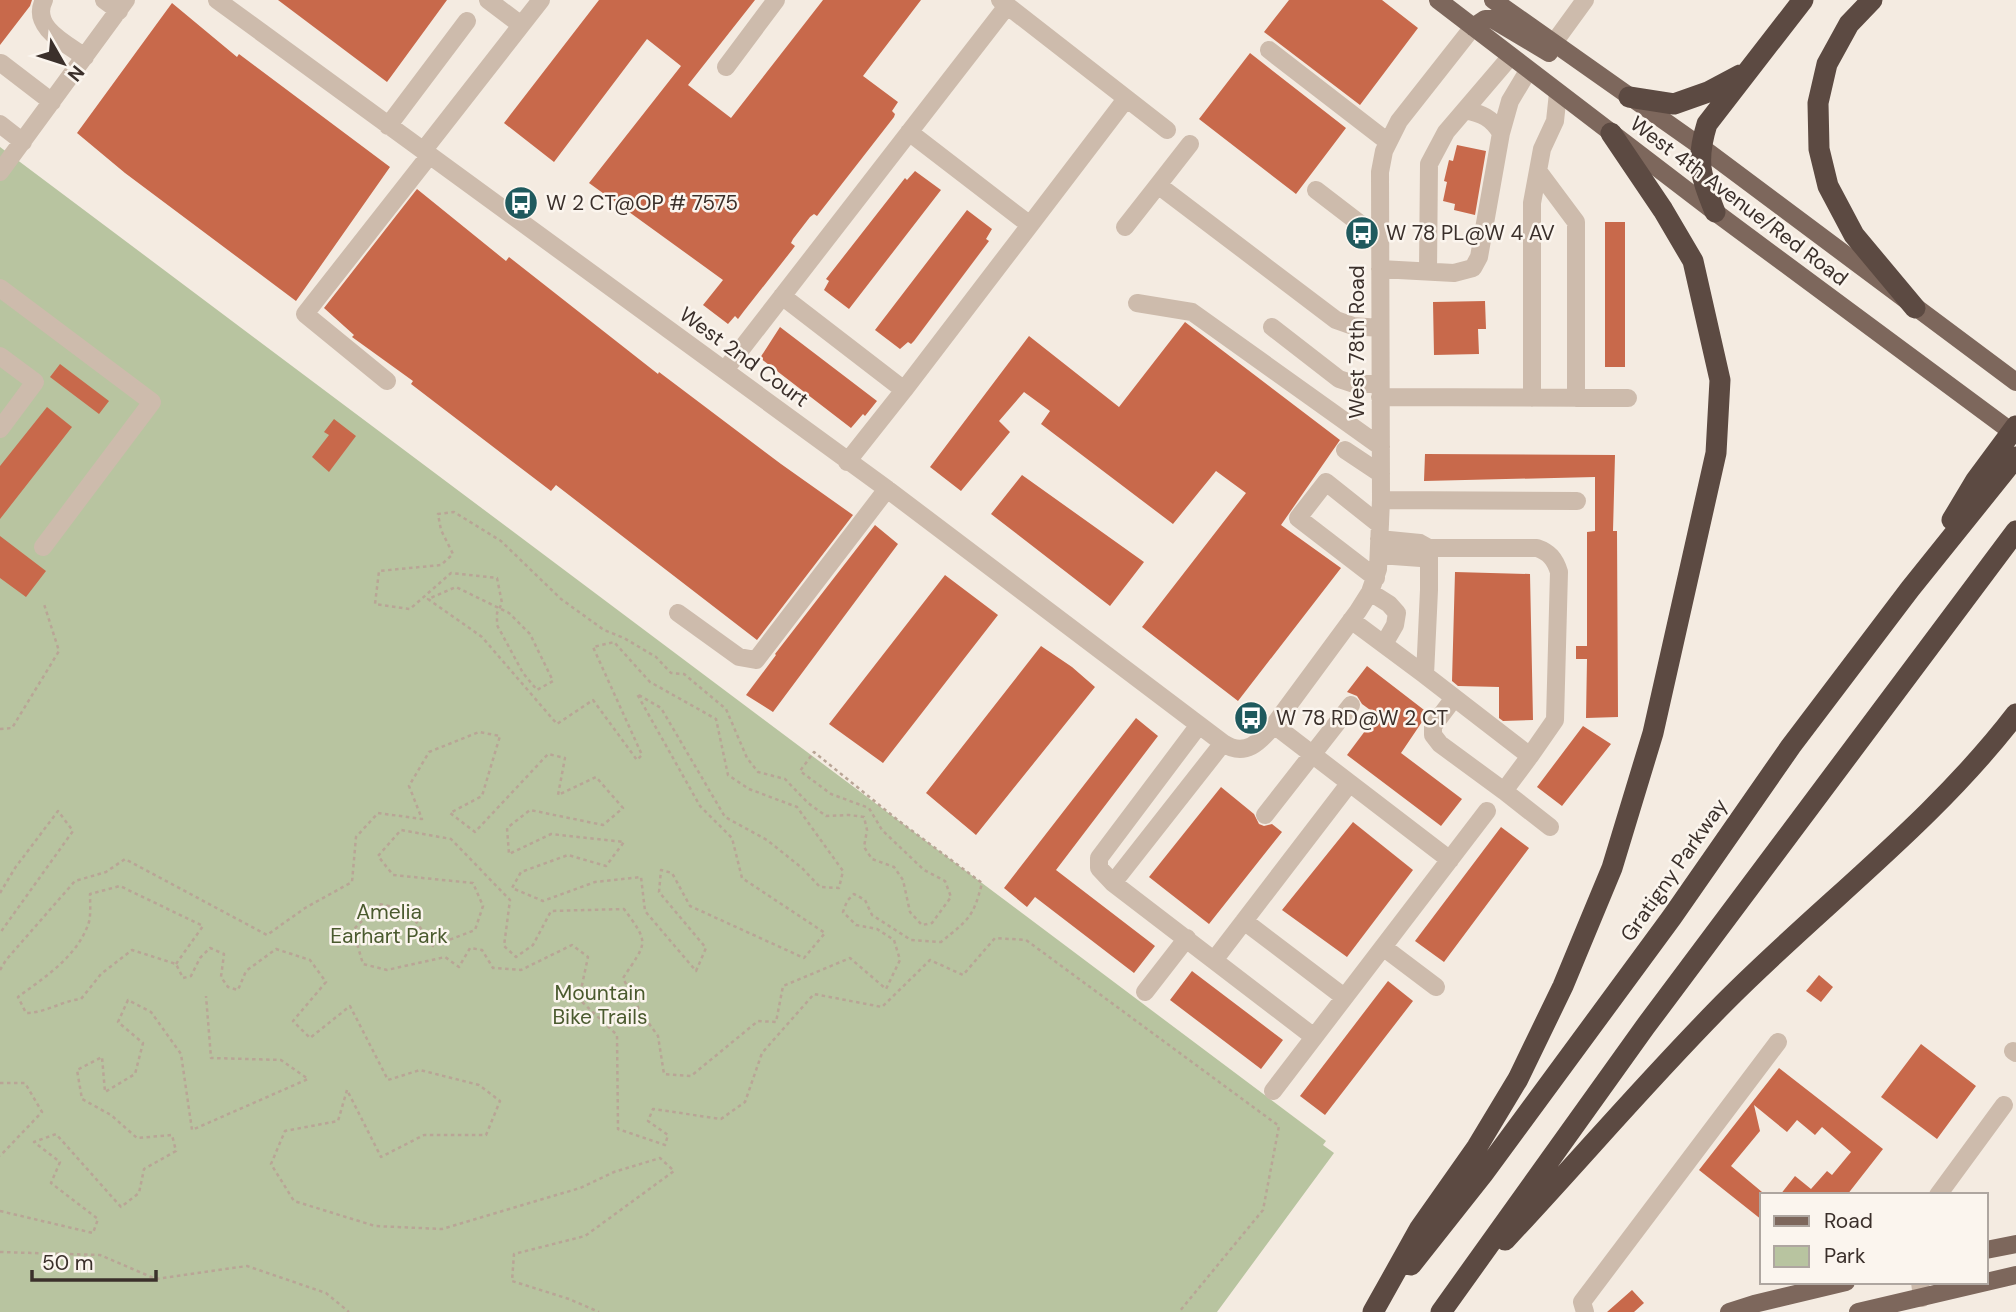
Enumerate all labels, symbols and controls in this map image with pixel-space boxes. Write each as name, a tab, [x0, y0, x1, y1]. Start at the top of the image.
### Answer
north arrow	[28, 28, 98, 98]
text: N	[62, 60, 90, 87]
street label: West 4th Avenue/Red Road	[1624, 110, 1854, 292]
bus stop icon: W 2 CT@OP # 7575	[502, 184, 540, 222]
place label: W 2 CT@OP # 7575	[546, 189, 738, 217]
bus stop icon: W 78 PL@W 4 AV	[1343, 214, 1381, 252]
place label: W 78 PL@W 4 AV	[1386, 219, 1555, 247]
street label: West 78th Road	[1343, 265, 1371, 419]
street label: West 2nd Court	[674, 301, 814, 413]
bus stop icon: W 78 RD@W 2 CT	[1232, 699, 1270, 737]
place label: W 78 RD@W 2 CT	[1276, 704, 1449, 732]
street label: Gratigny Parkway	[1614, 793, 1734, 947]
park label: Amelia Earhart Park	[330, 898, 448, 950]
park label: Mountain Bike Trails	[552, 979, 648, 1031]
legend	[1760, 1193, 1988, 1284]
text: Road	[1824, 1207, 1873, 1235]
scale bar	[32, 1238, 156, 1282]
text: Park	[1824, 1242, 1866, 1270]
text: 50 m	[42, 1249, 93, 1277]

